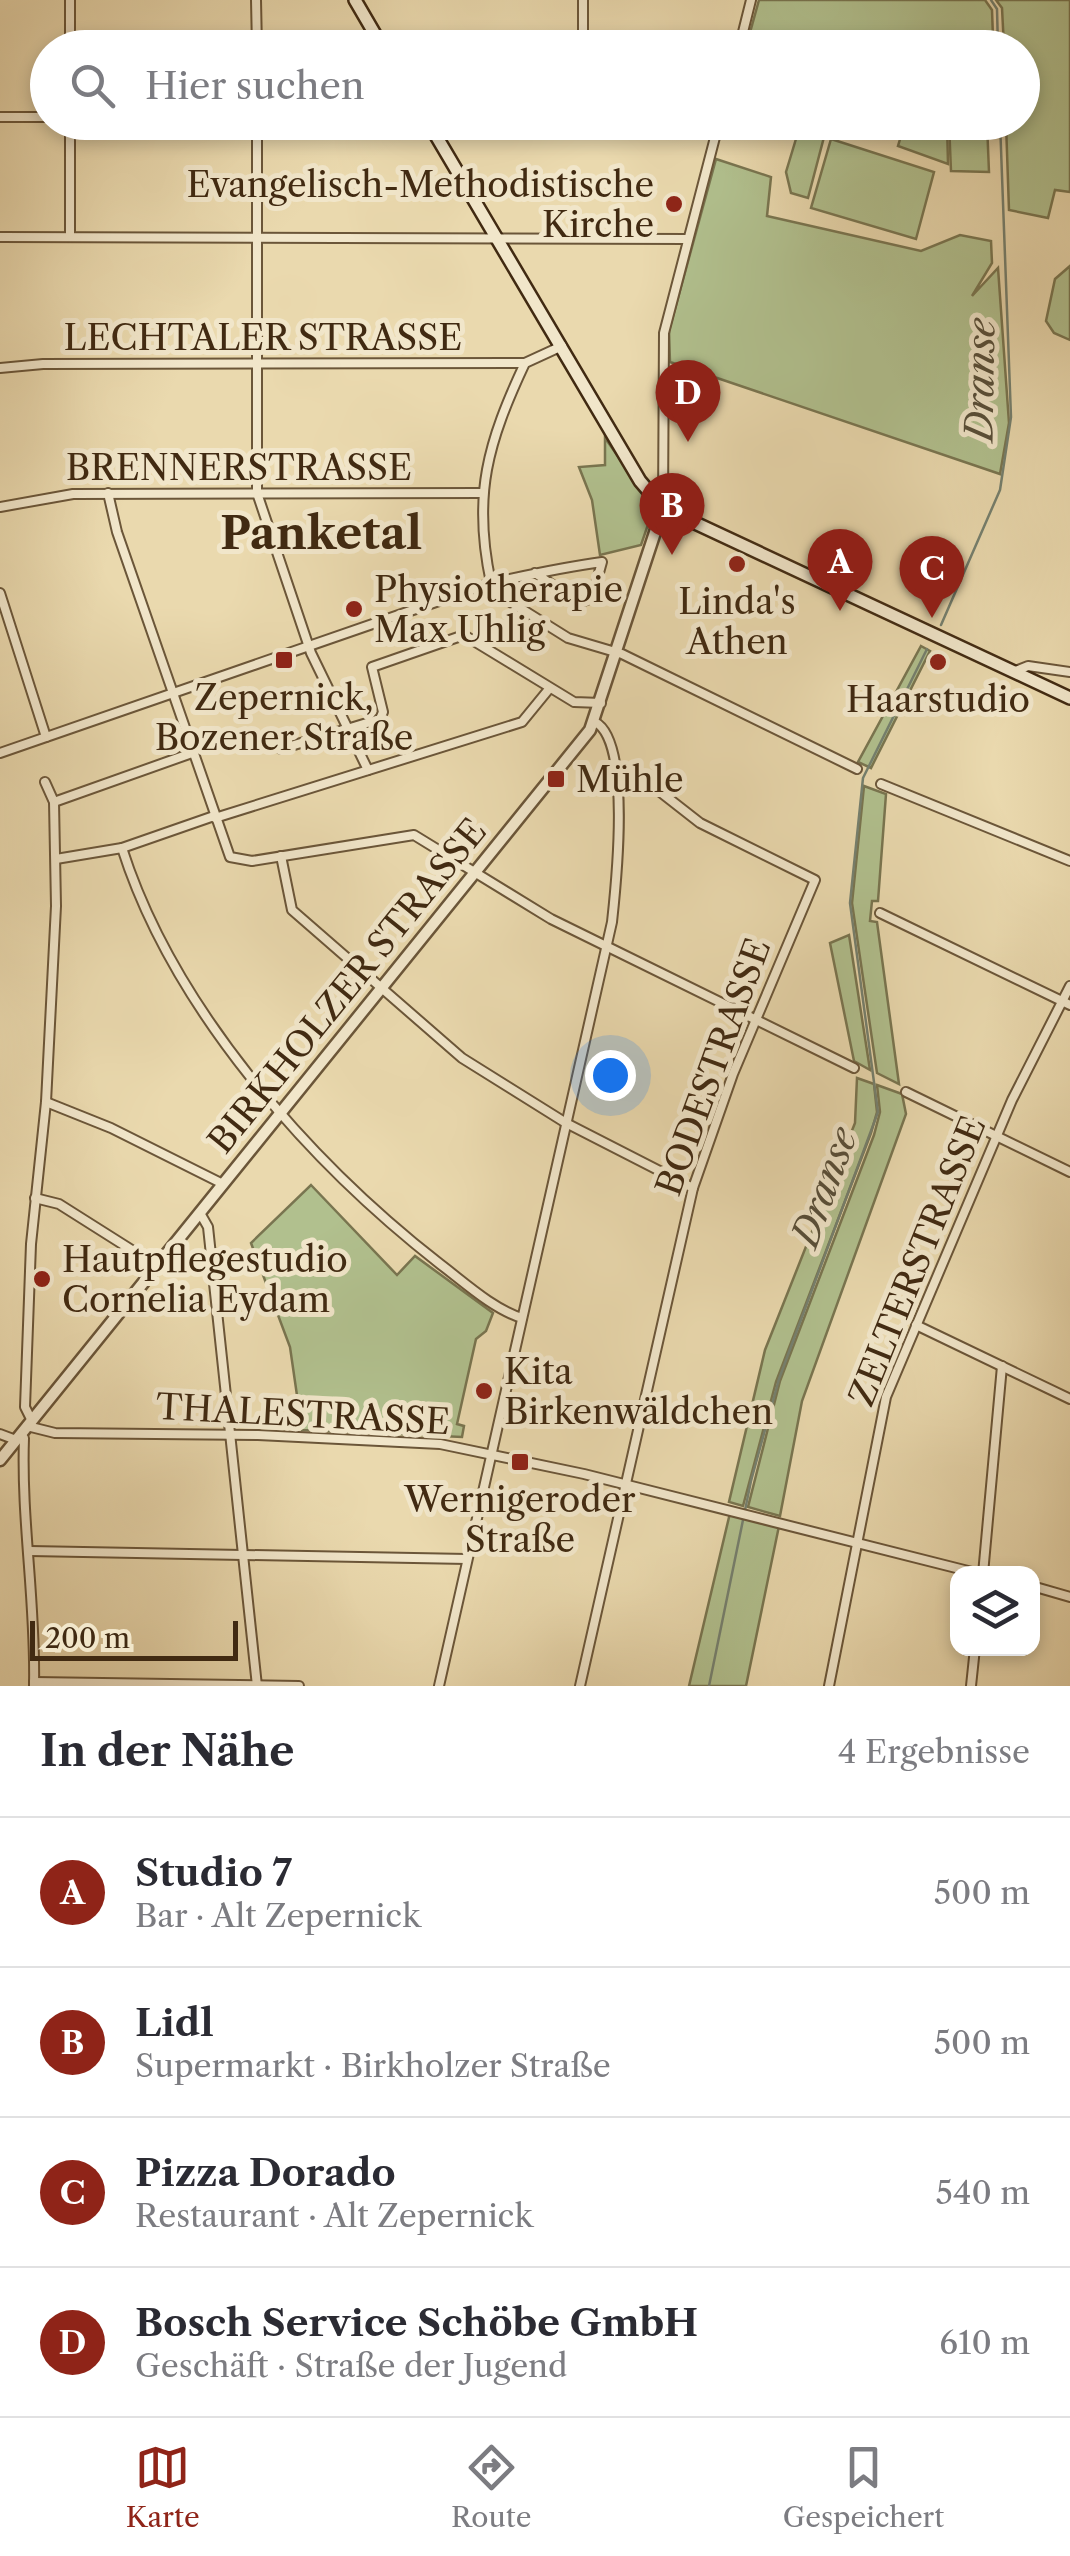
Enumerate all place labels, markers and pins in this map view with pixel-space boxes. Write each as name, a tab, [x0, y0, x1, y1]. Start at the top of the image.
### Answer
place label: Evangelisch-Methodistische Kirche	[186, 163, 654, 246]
marker: Evangelisch-Methodistische Kirche	[663, 193, 685, 215]
pin: D	[656, 360, 720, 442]
pin: B	[640, 472, 704, 555]
pin: A	[808, 528, 872, 611]
pin: C	[900, 536, 964, 618]
marker: Linda's Athen	[726, 553, 748, 575]
place label: Physiotherapie Max Uhlig	[374, 568, 623, 651]
place label: Linda's Athen	[678, 580, 796, 663]
marker: Physiotherapie Max Uhlig	[343, 598, 365, 620]
marker: Zepernick, Bozener Straße	[273, 649, 295, 671]
marker: Haarstudio	[927, 651, 949, 673]
place label: Zepernick, Bozener Straße	[155, 676, 413, 759]
place label: Haarstudio	[846, 678, 1030, 721]
place label: Mühle	[576, 758, 684, 801]
marker: Mühle	[545, 768, 567, 790]
place label: Hautpflegestudio Cornelia Eydam	[62, 1238, 348, 1321]
marker: Hautpflegestudio Cornelia Eydam	[31, 1268, 53, 1290]
place label: Kita Birkenwäldchen	[504, 1350, 773, 1433]
marker: Kita Birkenwäldchen	[473, 1380, 495, 1402]
marker: Wernigeroder Straße	[509, 1451, 531, 1473]
place label: Wernigeroder Straße	[403, 1478, 636, 1561]

